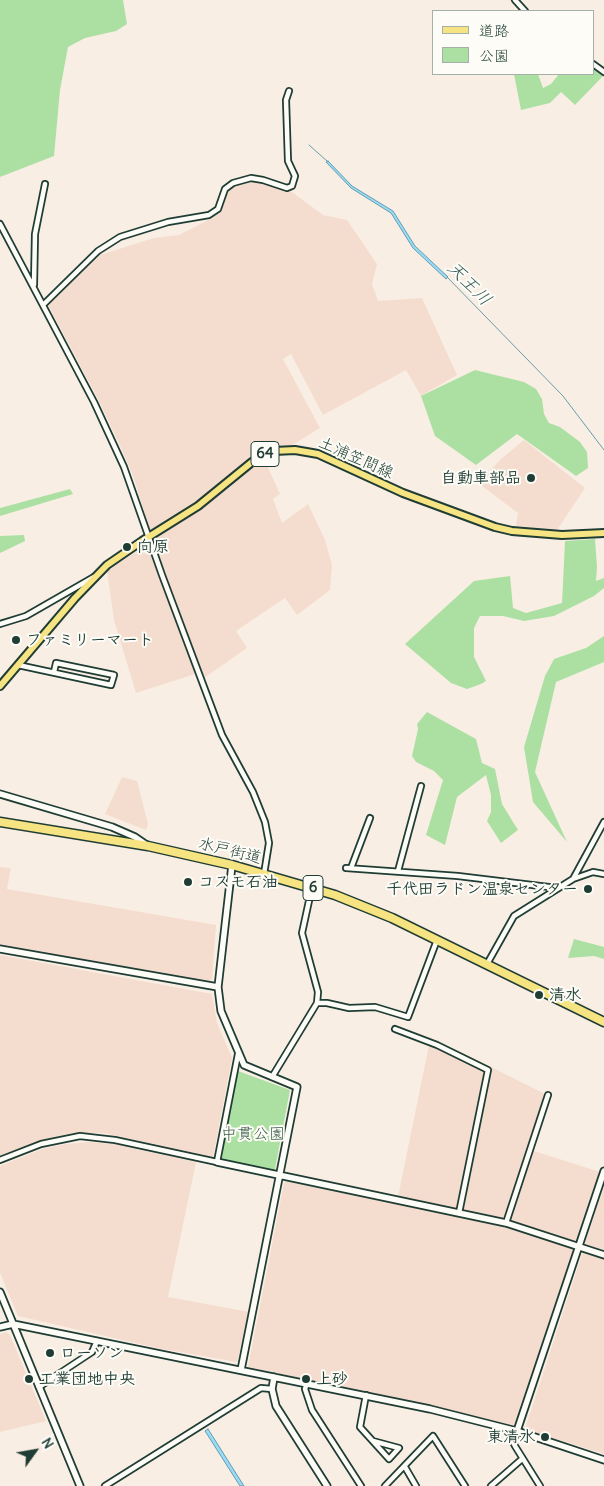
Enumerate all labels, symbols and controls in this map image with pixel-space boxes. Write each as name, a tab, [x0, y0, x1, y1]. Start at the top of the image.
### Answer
legend	[432, 10, 594, 75]
text: 道路	[479, 21, 509, 40]
text: 公園	[479, 46, 509, 65]
water label: 天王川	[442, 257, 496, 311]
street label: 土浦笠間線	[316, 433, 396, 483]
road number: 64	[251, 442, 279, 466]
place label: 自動車部品	[441, 468, 521, 488]
marker: 自動車部品	[525, 472, 537, 484]
place label: 向原	[137, 537, 169, 557]
marker: 向原	[121, 541, 133, 553]
place label: ファミリーマート	[26, 630, 154, 650]
marker: ファミリーマート	[10, 634, 22, 646]
street label: 水戸街道	[197, 834, 263, 868]
place label: コスモ石油	[198, 872, 278, 892]
marker: コスモ石油	[182, 876, 194, 888]
road number: 6	[303, 876, 323, 900]
place label: 千代田ラドン温泉センター	[386, 879, 578, 899]
marker: 千代田ラドン温泉センター	[582, 883, 594, 895]
place label: 清水	[549, 985, 581, 1005]
marker: 清水	[533, 989, 545, 1001]
park label: 中貫公園	[221, 1124, 285, 1144]
place label: ローソン	[60, 1343, 124, 1363]
marker: ローソン	[44, 1347, 56, 1359]
place label: 工業団地中央	[39, 1369, 135, 1389]
place label: 上砂	[316, 1369, 348, 1389]
marker: 工業団地中央	[23, 1373, 35, 1385]
marker: 上砂	[300, 1373, 312, 1385]
north arrow	[10, 1426, 60, 1476]
place label: 東清水	[487, 1427, 535, 1447]
marker: 東清水	[539, 1431, 551, 1443]
text: N	[38, 1434, 58, 1452]

